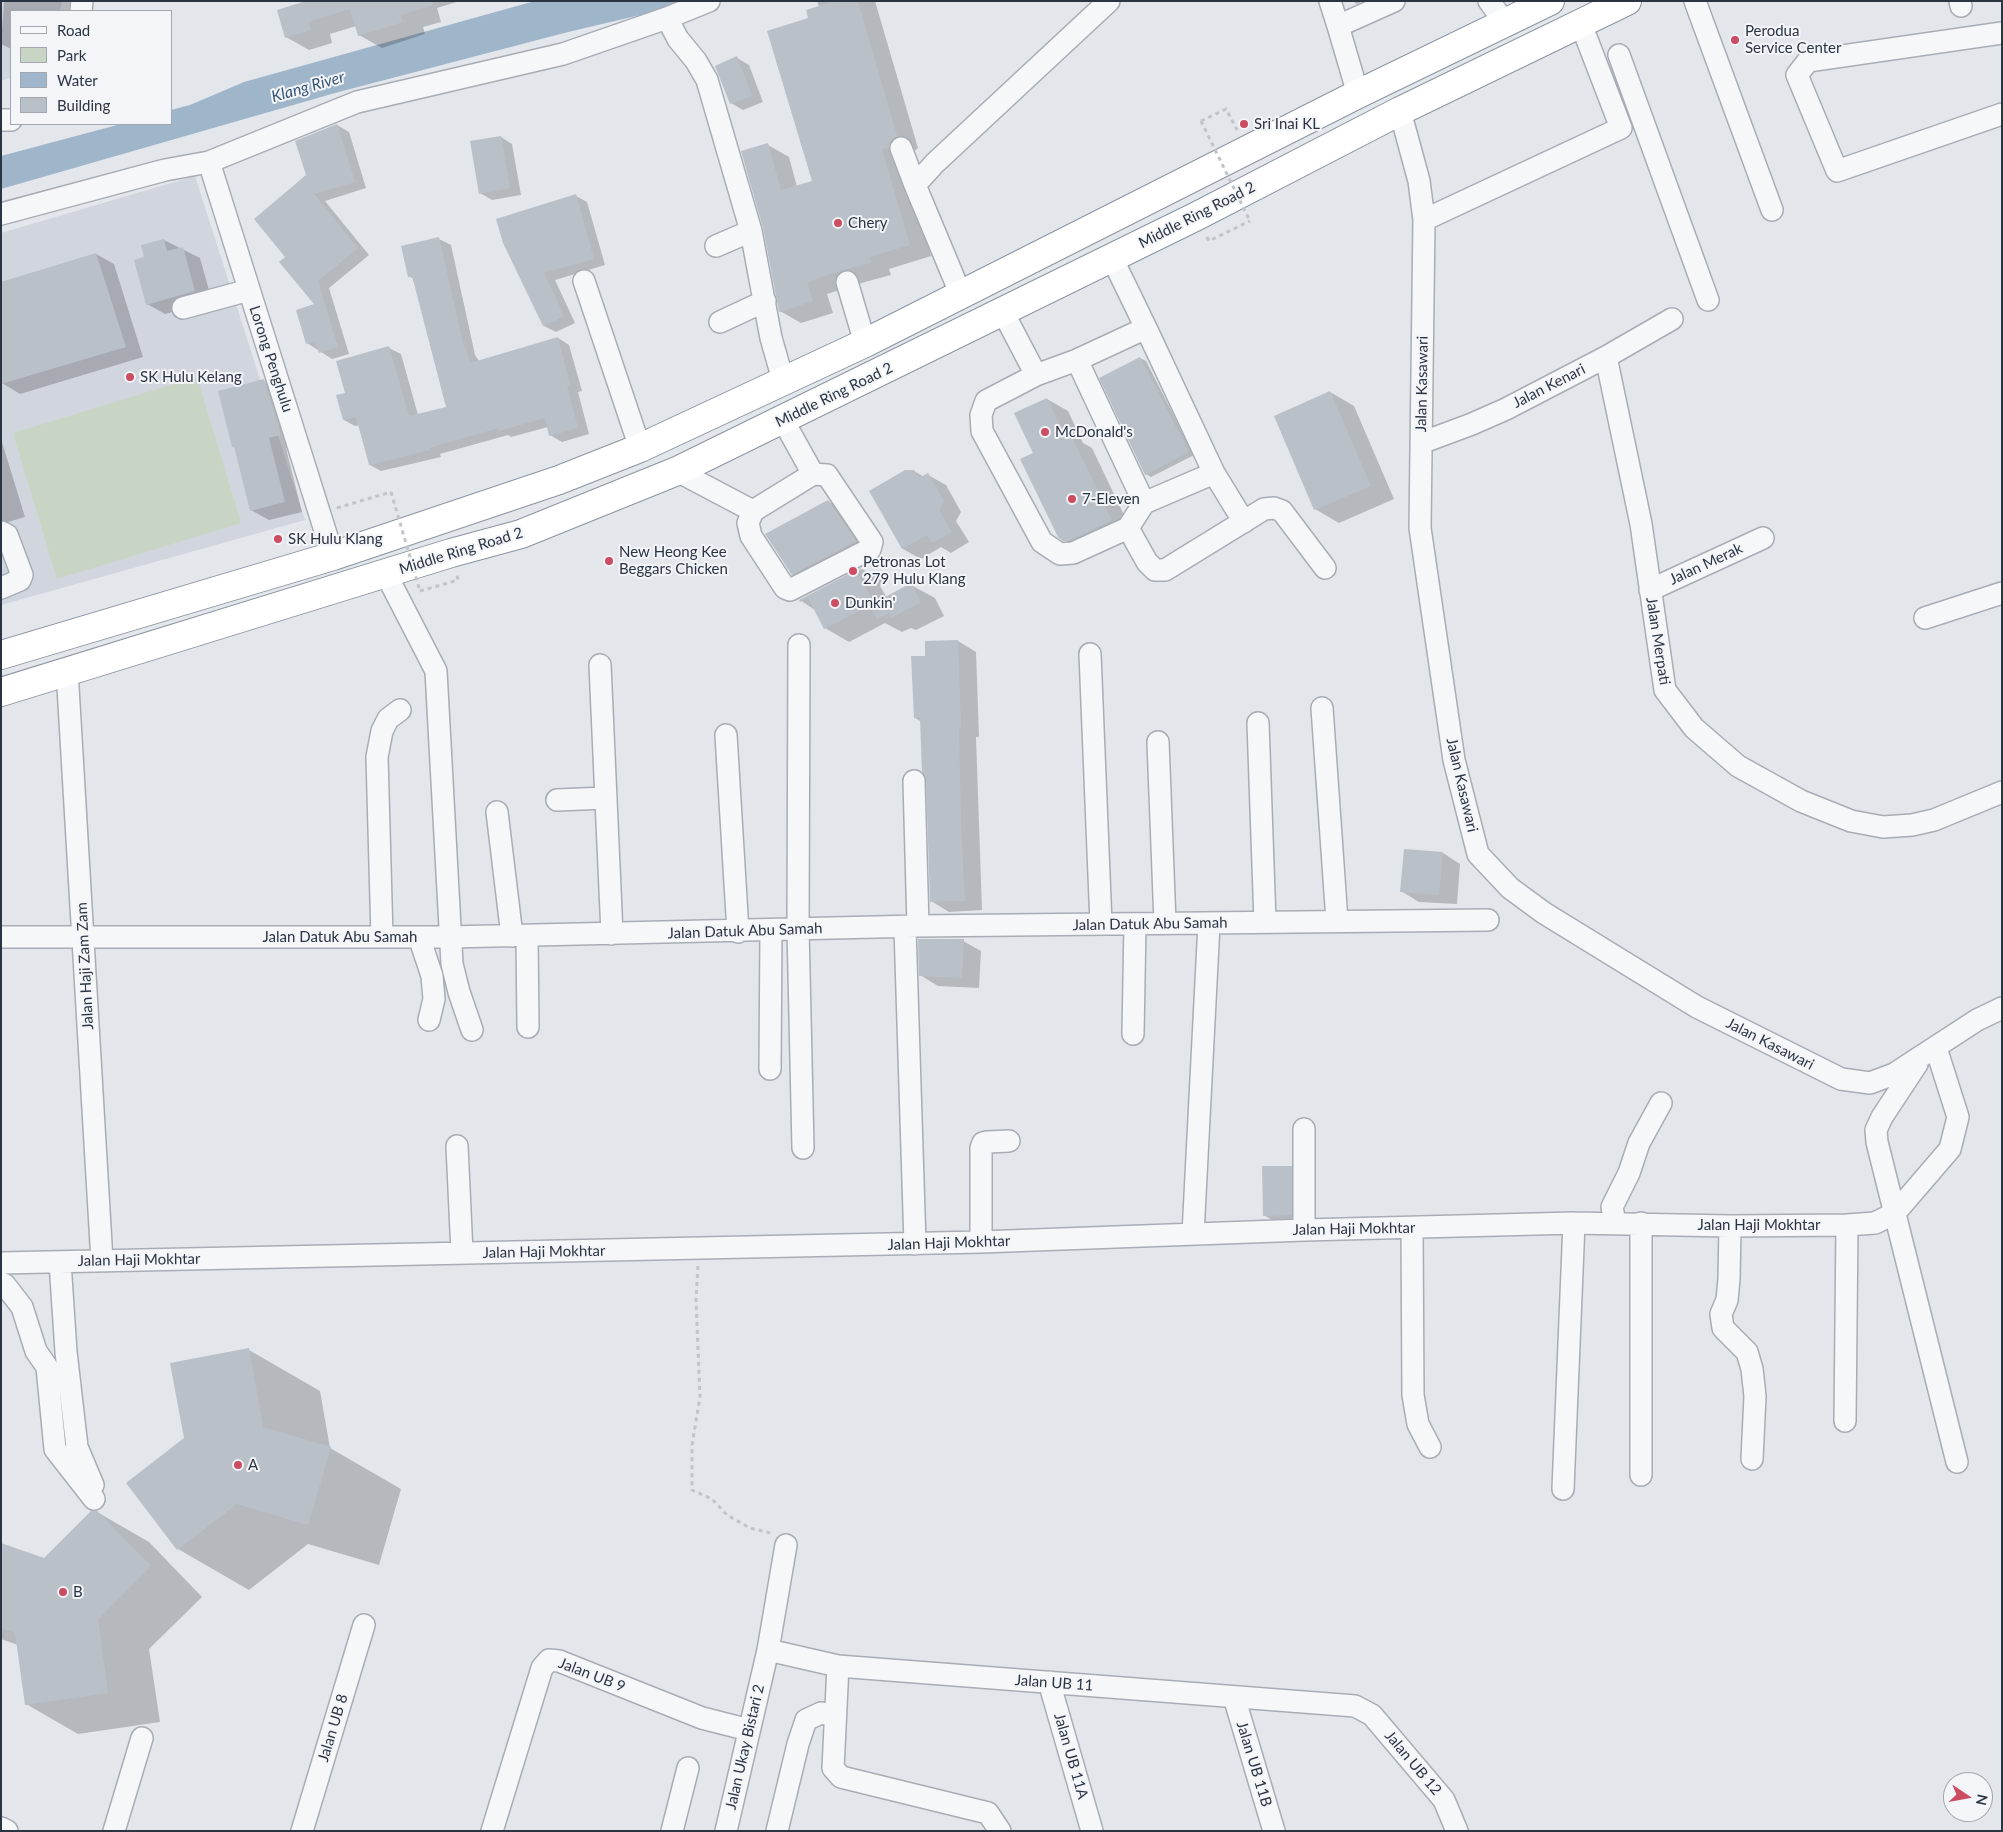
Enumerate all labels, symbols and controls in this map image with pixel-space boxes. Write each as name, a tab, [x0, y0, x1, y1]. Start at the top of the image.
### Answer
legend	[10, 10, 172, 125]
text: Road	[57, 21, 90, 39]
place label: Perodua Service Center	[1745, 22, 1841, 57]
marker: Perodua Service Center	[1729, 34, 1741, 46]
text: Park	[57, 46, 86, 64]
water label: Klang River	[269, 67, 347, 107]
text: Water	[57, 71, 98, 89]
text: Building	[57, 96, 110, 114]
place label: Sri Inai KL	[1254, 115, 1320, 133]
marker: Sri Inai KL	[1238, 118, 1250, 130]
street label: Middle Ring Road 2	[1136, 178, 1258, 252]
place label: Chery	[848, 214, 888, 232]
marker: Chery	[832, 217, 844, 229]
street label: Lorong Penghulu	[245, 304, 297, 414]
street label: Jalan Kasawari	[1412, 336, 1432, 432]
street label: Middle Ring Road 2	[772, 359, 896, 431]
street label: Jalan Kenari	[1510, 360, 1588, 412]
place label: SK Hulu Kelang	[140, 368, 242, 386]
marker: SK Hulu Kelang	[124, 371, 136, 383]
place label: McDonald's	[1055, 423, 1133, 441]
marker: McDonald's	[1039, 426, 1051, 438]
place label: 7-Eleven	[1082, 490, 1140, 508]
marker: 7-Eleven	[1066, 493, 1078, 505]
street label: Middle Ring Road 2	[397, 524, 525, 578]
place label: SK Hulu Klang	[288, 530, 382, 548]
marker: SK Hulu Klang	[272, 533, 284, 545]
street label: Jalan Merak	[1667, 539, 1745, 589]
place label: New Heong Kee Beggars Chicken	[619, 543, 728, 578]
place label: Petronas Lot 279 Hulu Klang	[863, 553, 965, 588]
marker: New Heong Kee Beggars Chicken	[603, 555, 615, 567]
marker: Petronas Lot 279 Hulu Klang	[847, 565, 859, 577]
place label: Dunkin'	[845, 594, 896, 612]
street label: Jalan Merpati	[1642, 596, 1674, 686]
marker: Dunkin'	[829, 597, 841, 609]
street label: Jalan Kasawari	[1442, 736, 1482, 834]
street label: Jalan Haji Zam Zam	[73, 902, 97, 1030]
street label: Jalan Datuk Abu Samah	[1072, 914, 1228, 934]
street label: Jalan Datuk Abu Samah	[667, 919, 823, 943]
street label: Jalan Datuk Abu Samah	[263, 928, 417, 946]
street label: Jalan Kasawari	[1723, 1014, 1817, 1074]
street label: Jalan Haji Mokhtar	[1698, 1216, 1820, 1234]
street label: Jalan Haji Mokhtar	[1292, 1219, 1416, 1239]
street label: Jalan Haji Mokhtar	[887, 1232, 1011, 1254]
street label: Jalan Haji Mokhtar	[482, 1242, 606, 1262]
street label: Jalan Haji Mokhtar	[77, 1250, 201, 1270]
place label: A	[248, 1456, 258, 1474]
marker: A	[232, 1459, 244, 1471]
place label: B	[73, 1583, 83, 1601]
marker: B	[57, 1586, 69, 1598]
street label: Jalan UB 9	[556, 1654, 628, 1696]
street label: Jalan UB 11	[1014, 1671, 1094, 1695]
street label: Jalan Ukay Bistari 2	[722, 1683, 768, 1811]
street label: Jalan UB 8	[314, 1692, 352, 1764]
street label: Jalan UB 11A	[1050, 1711, 1092, 1801]
street label: Jalan UB 11B	[1232, 1719, 1276, 1809]
street label: Jalan UB 12	[1381, 1727, 1445, 1799]
north arrow	[1943, 1772, 1993, 1822]
text: N	[1973, 1793, 1992, 1807]

